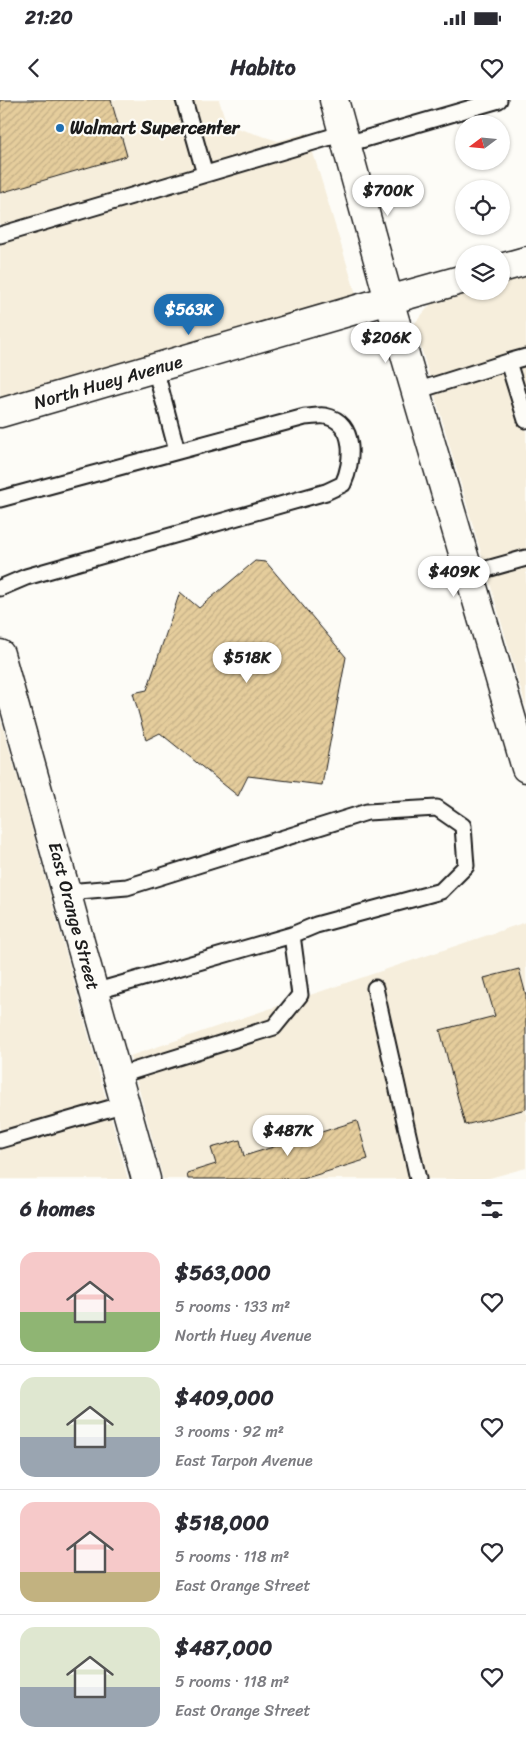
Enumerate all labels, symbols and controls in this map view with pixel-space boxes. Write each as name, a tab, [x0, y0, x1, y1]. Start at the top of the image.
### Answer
text: 21:20	[25, 1, 73, 34]
text: Habito	[230, 48, 296, 87]
icon: back	[20, 54, 48, 82]
icon: heart	[478, 54, 506, 82]
place label: Walmart Supercenter	[70, 112, 241, 144]
north arrow	[455, 115, 510, 170]
map controls	[455, 115, 510, 300]
marker: Walmart Supercenter	[54, 122, 66, 134]
pin: $700K	[353, 174, 423, 217]
text: $700K	[363, 176, 413, 205]
button: locate	[455, 180, 510, 235]
button: layers	[455, 245, 510, 300]
pin: $563K	[154, 294, 224, 336]
text: $563K	[165, 295, 213, 324]
pin: $206K	[351, 322, 421, 364]
text: $206K	[362, 323, 410, 352]
street label: North Huey Avenue	[30, 345, 187, 419]
pin: $409K	[419, 556, 489, 598]
text: $409K	[429, 557, 479, 586]
pin: $518K	[212, 642, 282, 684]
text: $518K	[224, 643, 270, 672]
street label: East Orange Street	[39, 838, 109, 994]
pin: $487K	[253, 1114, 323, 1157]
text: $487K	[263, 1116, 313, 1145]
text: 6 homes	[20, 1190, 95, 1228]
icon: filters	[478, 1195, 506, 1223]
text: $563,000	[175, 1254, 271, 1292]
icon: home	[60, 1272, 120, 1332]
icon: heart	[478, 1288, 506, 1316]
text: 5 rooms · 133 m²	[175, 1292, 290, 1321]
text: North Huey Avenue	[175, 1321, 312, 1350]
text: $409,000	[175, 1379, 274, 1417]
icon: home	[60, 1397, 120, 1457]
icon: heart	[478, 1413, 506, 1441]
text: 3 rooms · 92 m²	[175, 1417, 284, 1446]
text: East Tarpon Avenue	[175, 1446, 313, 1475]
text: $518,000	[175, 1504, 269, 1542]
icon: home	[60, 1522, 120, 1582]
icon: heart	[478, 1538, 506, 1566]
text: 5 rooms · 118 m²	[175, 1542, 289, 1571]
text: East Orange Street	[175, 1571, 310, 1600]
text: $487,000	[175, 1629, 272, 1667]
icon: home	[60, 1647, 120, 1707]
icon: heart	[478, 1663, 506, 1691]
text: 5 rooms · 118 m²	[175, 1667, 289, 1696]
text: East Orange Street	[175, 1696, 310, 1725]

